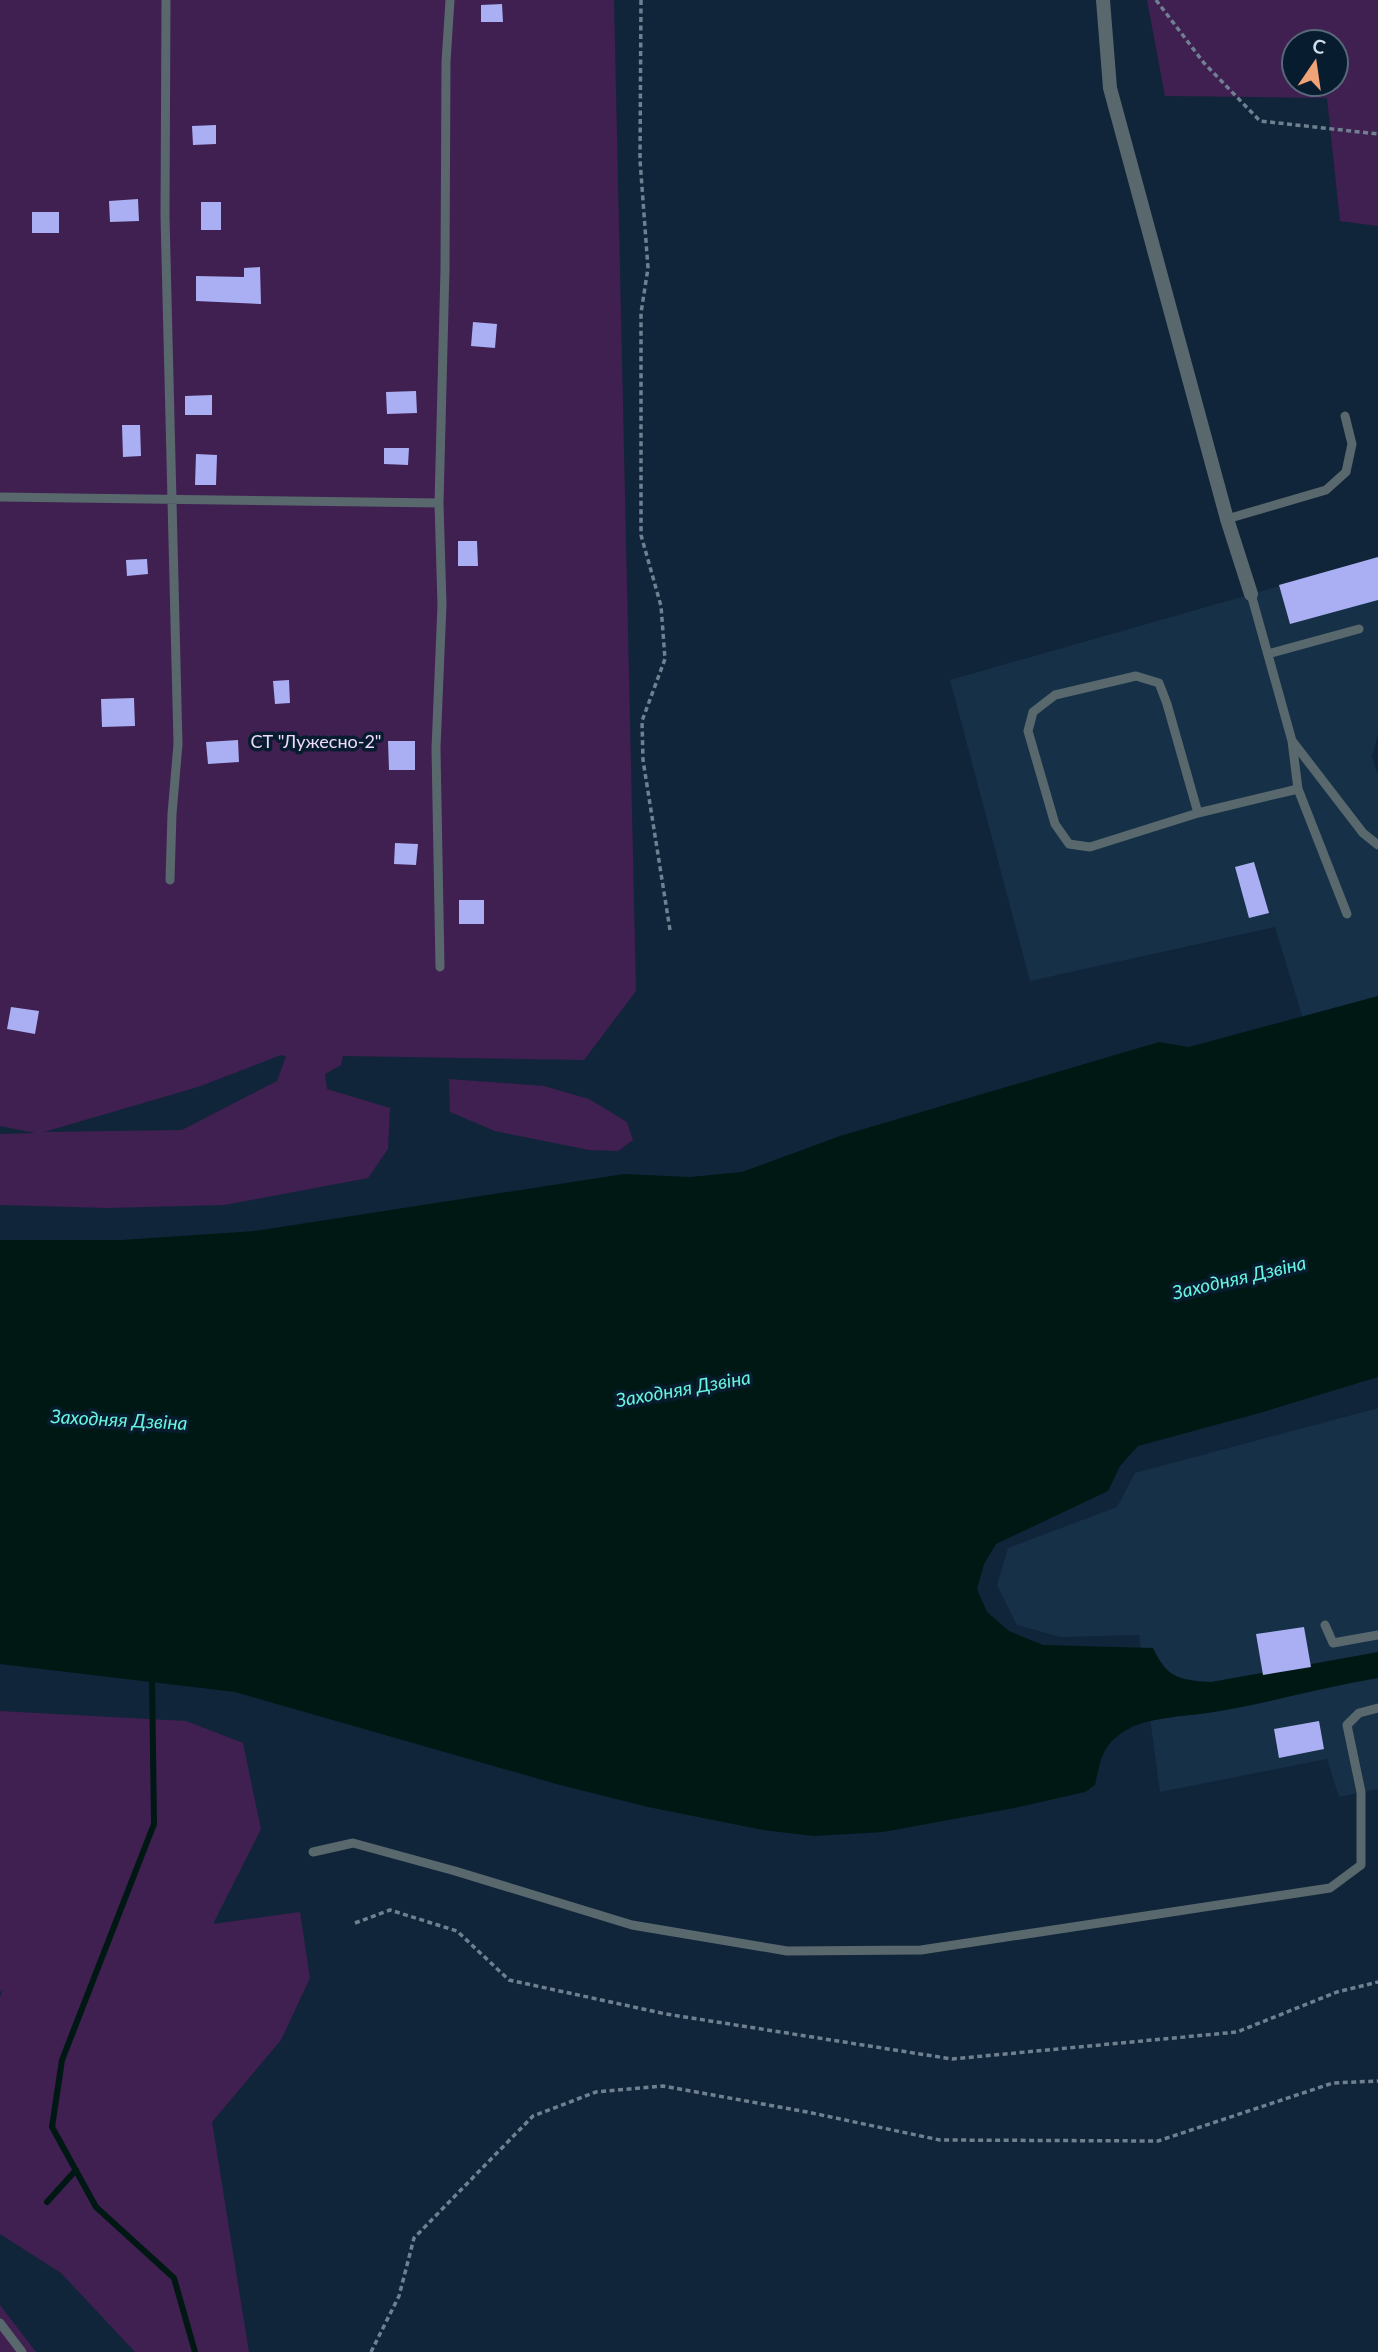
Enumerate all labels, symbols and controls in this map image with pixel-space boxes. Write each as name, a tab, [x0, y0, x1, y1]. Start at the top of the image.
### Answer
north arrow	[1280, 28, 1350, 98]
text: С	[1310, 33, 1328, 59]
park label: СТ "Лужесно-2"	[250, 730, 382, 752]
water label: Заходняя Дзвіна	[1169, 1250, 1308, 1304]
water label: Заходняя Дзвіна	[613, 1365, 752, 1411]
water label: Заходняя Дзвіна	[49, 1404, 188, 1434]

